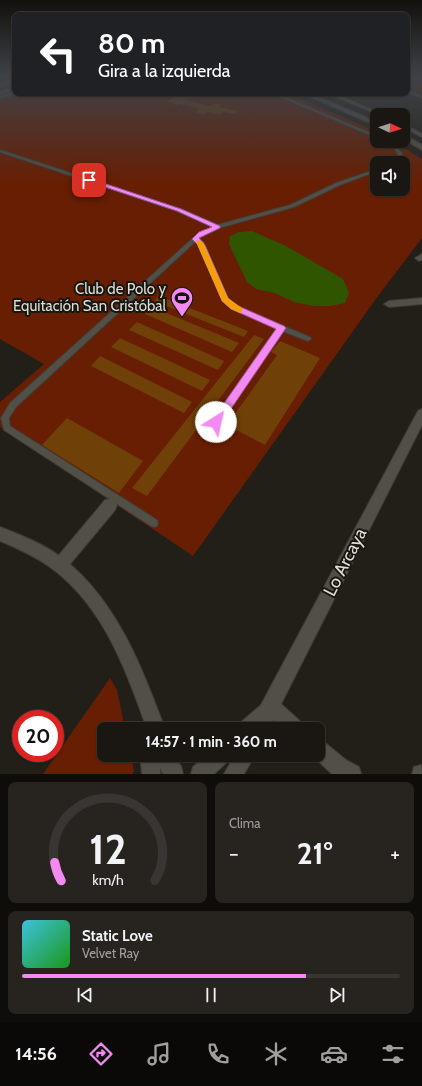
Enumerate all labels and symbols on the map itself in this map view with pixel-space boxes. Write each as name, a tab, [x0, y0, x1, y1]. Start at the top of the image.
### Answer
north arrow	[370, 108, 410, 148]
pin	[72, 163, 106, 197]
place label: Club de Polo y Equitación San Cristóbal	[13, 280, 166, 315]
sports icon: Club de Polo y Equitación San Cristóbal	[169, 285, 195, 318]
position arrow	[195, 401, 237, 443]
street label: Lo Arcaya	[319, 524, 372, 600]
speed limit sign: 20	[12, 710, 64, 762]

